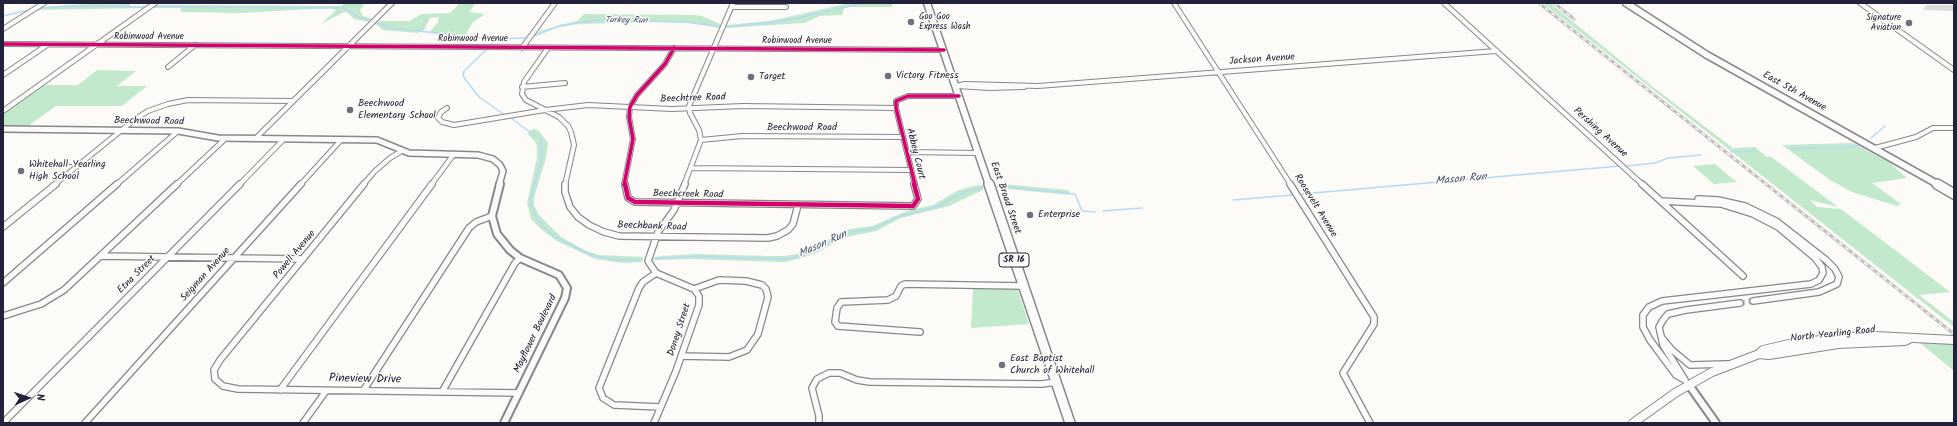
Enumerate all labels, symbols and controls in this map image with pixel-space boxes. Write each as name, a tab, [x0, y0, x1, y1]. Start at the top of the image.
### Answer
place label: Goo Goo Express Wash	[919, 12, 971, 33]
place label: Signature Aviation	[1866, 13, 1901, 34]
water label: Turkey Run	[605, 15, 647, 27]
marker: Goo Goo Express Wash	[906, 17, 916, 27]
marker: Signature Aviation	[1904, 18, 1914, 28]
street label: Robinwood Avenue	[114, 32, 184, 42]
street label: Robinwood Avenue	[438, 34, 508, 44]
street label: Robinwood Avenue	[762, 36, 832, 46]
street label: Jackson Avenue	[1229, 52, 1295, 68]
place label: Victory Fitness	[896, 70, 958, 82]
street label: East 5th Avenue	[1760, 70, 1828, 114]
place label: Target	[759, 71, 785, 83]
marker: Victory Fitness	[883, 71, 893, 81]
marker: Target	[746, 72, 756, 82]
street label: Beechtree Road	[660, 92, 726, 106]
place label: Beechwood Elementary School	[358, 98, 436, 122]
marker: Beechwood Elementary School	[345, 105, 355, 115]
street label: Pershing Avenue	[1570, 106, 1630, 160]
street label: Beechwood Road	[114, 115, 184, 129]
street label: Beechwood Road	[767, 122, 837, 134]
street label: Abbey Court	[903, 127, 927, 181]
place label: Whitehall-Yearling High School	[29, 159, 106, 182]
street label: East Broad Street	[987, 160, 1023, 236]
marker: Whitehall-Yearling High School	[16, 166, 26, 176]
water label: Mason Run	[1435, 171, 1487, 189]
street label: Roosevelt Avenue	[1291, 172, 1339, 240]
street label: Beechcreek Road	[653, 188, 723, 202]
place label: Enterprise	[1038, 209, 1080, 221]
marker: Enterprise	[1025, 210, 1035, 220]
street label: Beechbank Road	[617, 220, 687, 234]
street label: Powell Avenue	[271, 228, 319, 282]
water label: Mason Run	[797, 229, 849, 261]
street label: Seigman Avenue	[179, 246, 233, 304]
street label: Etna Street	[115, 253, 159, 297]
road number: SR 16	[999, 253, 1029, 267]
street label: Mayflower Boulevard	[512, 293, 560, 375]
street label: Doney Street	[666, 302, 694, 358]
street label: North Yearling Road	[1790, 325, 1876, 345]
place label: East Baptist Church of Whitehall	[1010, 353, 1094, 376]
marker: East Baptist Church of Whitehall	[997, 360, 1007, 370]
street label: Pineview Drive	[329, 372, 401, 388]
north arrow	[8, 378, 48, 418]
text: N	[31, 393, 49, 401]

